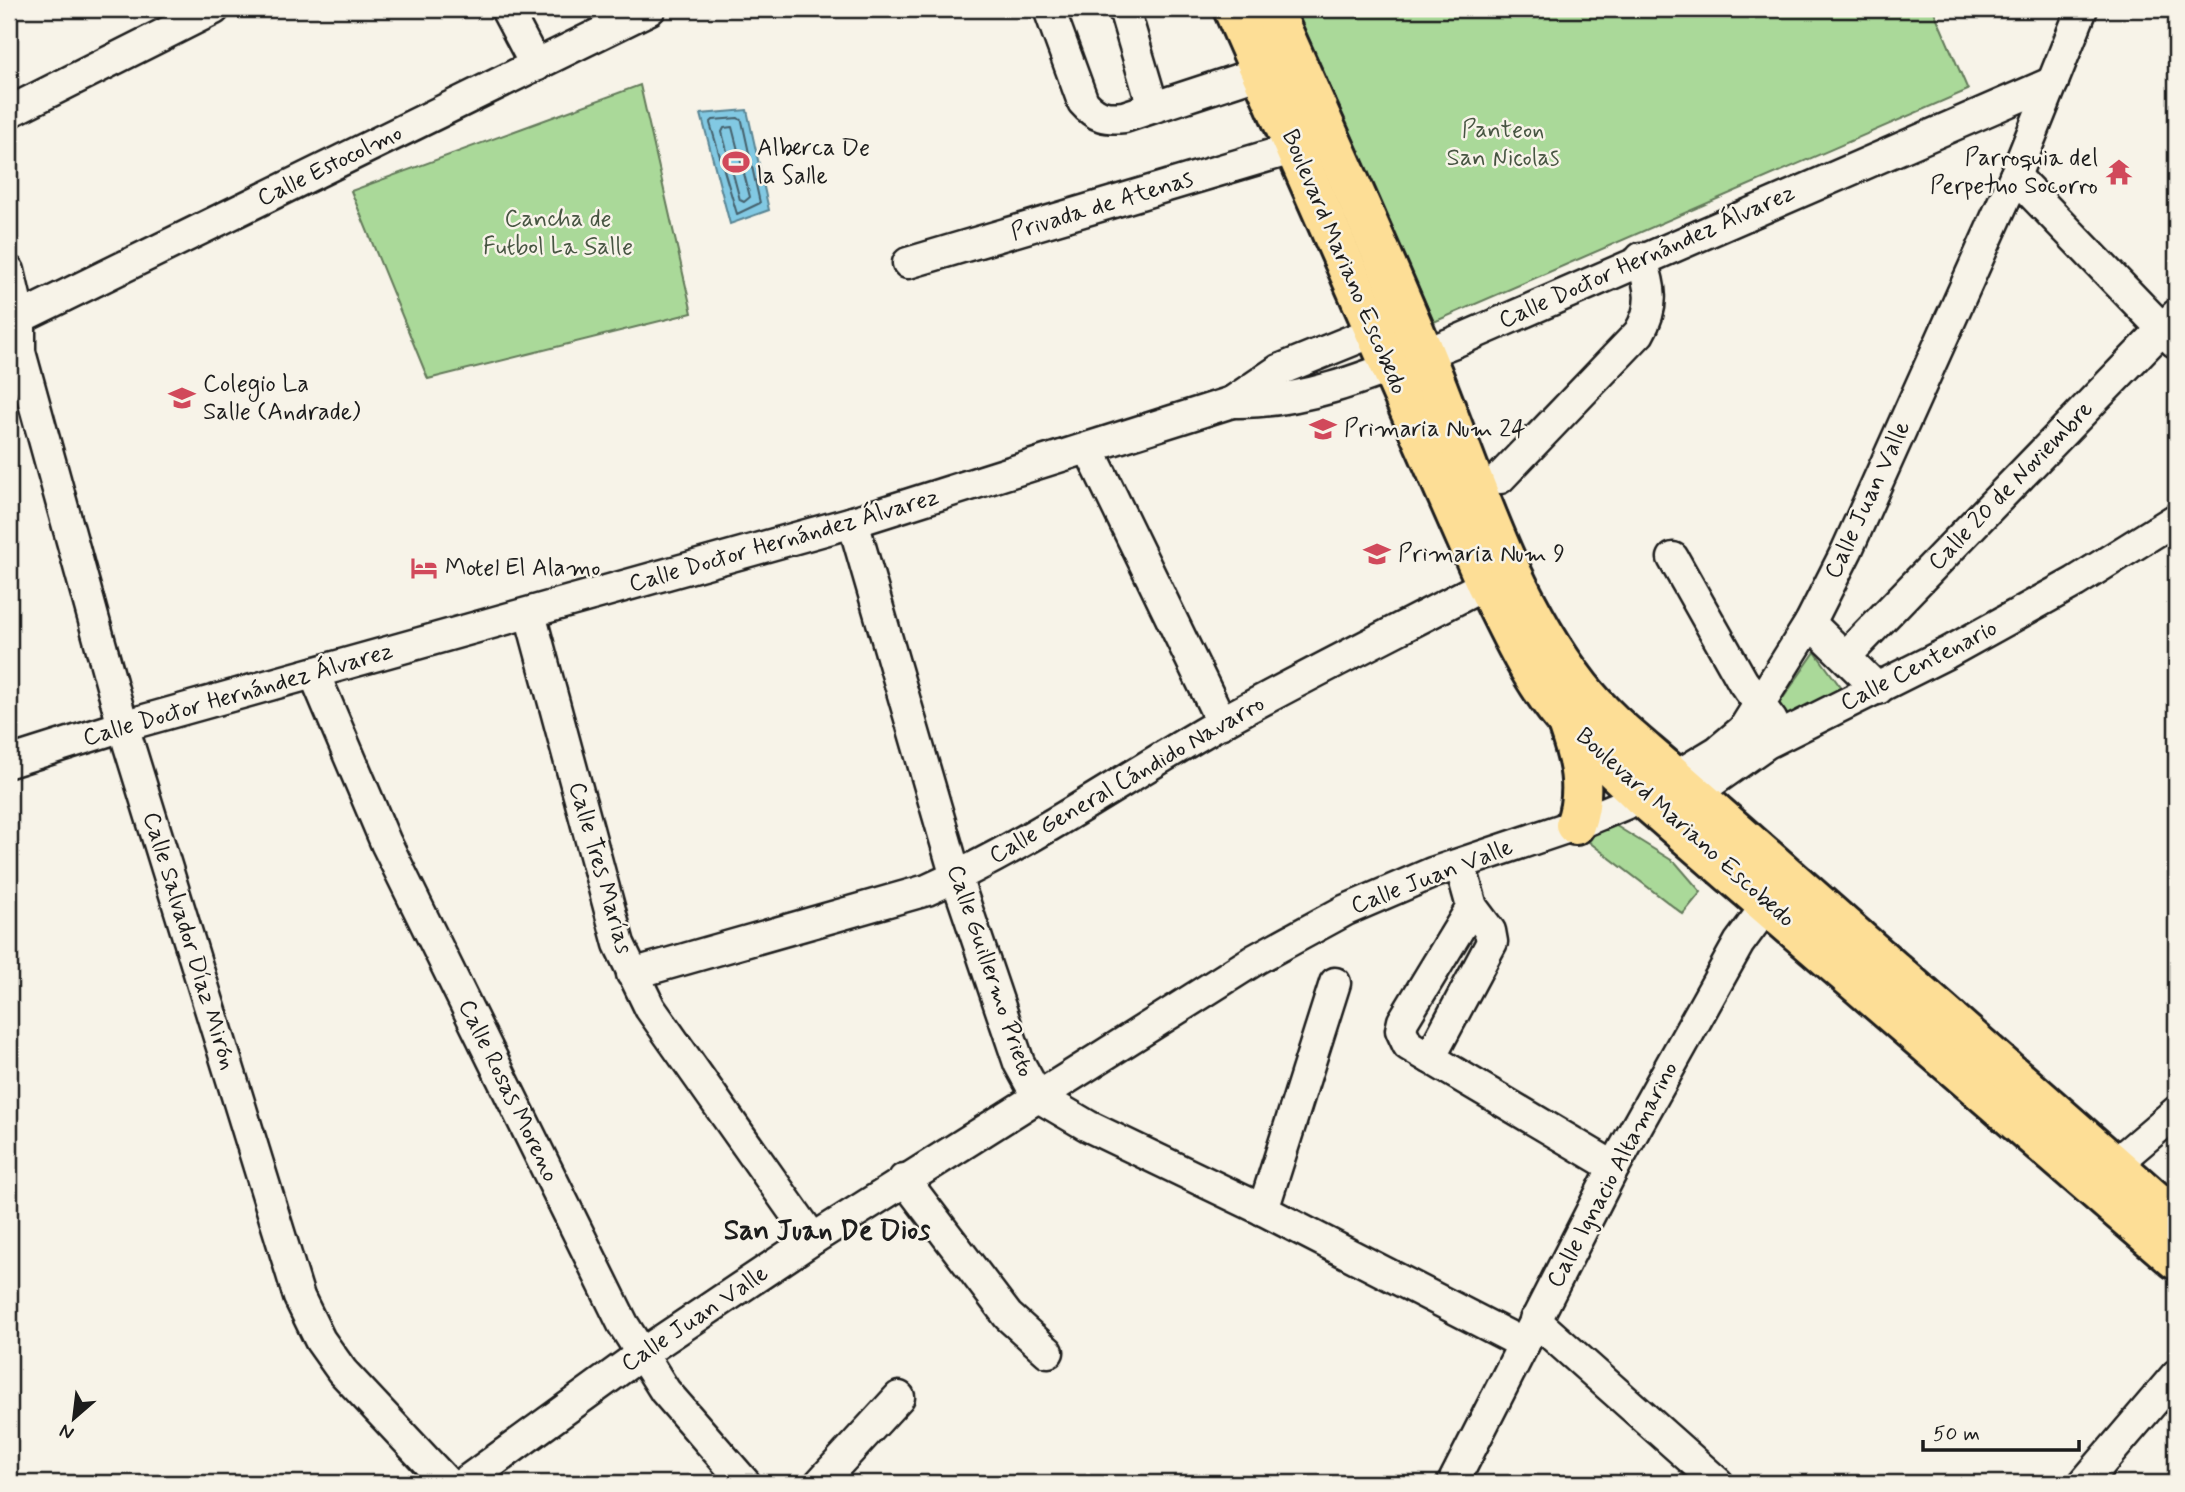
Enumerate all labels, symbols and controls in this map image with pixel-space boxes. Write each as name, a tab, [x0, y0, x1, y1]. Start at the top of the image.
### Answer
park label: Panteon San Nicolas	[1447, 115, 1559, 174]
street label: Calle Estocolmo	[252, 118, 408, 214]
street label: Boulevard Mariano Escobedo	[1274, 125, 1414, 399]
place label: Alberca De la Salle	[757, 133, 870, 192]
place label: Parroquia del Perpetuo Socorro	[1930, 143, 2098, 202]
sports icon: Alberca De la Salle	[721, 147, 751, 177]
temple icon: Parroquia del Perpetuo Socorro	[2104, 157, 2134, 187]
street label: Privada de Atenas	[1007, 164, 1197, 248]
street label: Calle Doctor Hernández Álvarez	[1494, 177, 1800, 336]
park label: Cancha de Futbol La Salle	[483, 204, 633, 263]
place label: Colegio La Salle (Andrade)	[203, 369, 361, 428]
school or university icon: Colegio La Salle (Andrade)	[167, 383, 197, 413]
street label: Calle 20 de Noviembre	[1922, 394, 2100, 578]
school or university icon: Primaria Num 24	[1308, 414, 1338, 444]
place label: Primaria Num 24	[1344, 414, 1525, 445]
street label: Calle Juan Valle	[1818, 416, 1918, 584]
street label: Calle Doctor Hernández Álvarez	[625, 481, 943, 600]
school or university icon: Primaria Num 9	[1362, 539, 1392, 569]
place label: Primaria Num 9	[1398, 539, 1565, 570]
hotel icon: Motel El Alamo	[409, 553, 439, 583]
place label: Motel El Alamo	[445, 553, 601, 584]
street label: Calle Centenario	[1835, 613, 2003, 719]
street label: Calle Doctor Hernández Álvarez	[79, 635, 397, 754]
street label: Calle General Cándido Navarro	[984, 688, 1270, 872]
street label: Boulevard Mariano Escobedo	[1569, 721, 1801, 935]
street label: Calle Tres Marías	[561, 778, 639, 958]
street label: Calle Salvador Díaz Mirón	[135, 808, 243, 1074]
street label: Calle Juan Valle	[1347, 832, 1517, 922]
street label: Calle Guillermo Prieto	[939, 861, 1041, 1081]
street label: Calle Rosas Moreno	[450, 995, 566, 1187]
street label: Calle Ignacio Altamarino	[1540, 1056, 1686, 1294]
district label: San Juan De Dios	[724, 1213, 931, 1250]
street label: Calle Juan Valle	[615, 1258, 775, 1380]
north arrow	[38, 1384, 108, 1454]
scale bar	[1923, 1408, 2078, 1452]
text: N	[55, 1418, 78, 1446]
text: 50 m	[1933, 1420, 1980, 1448]

